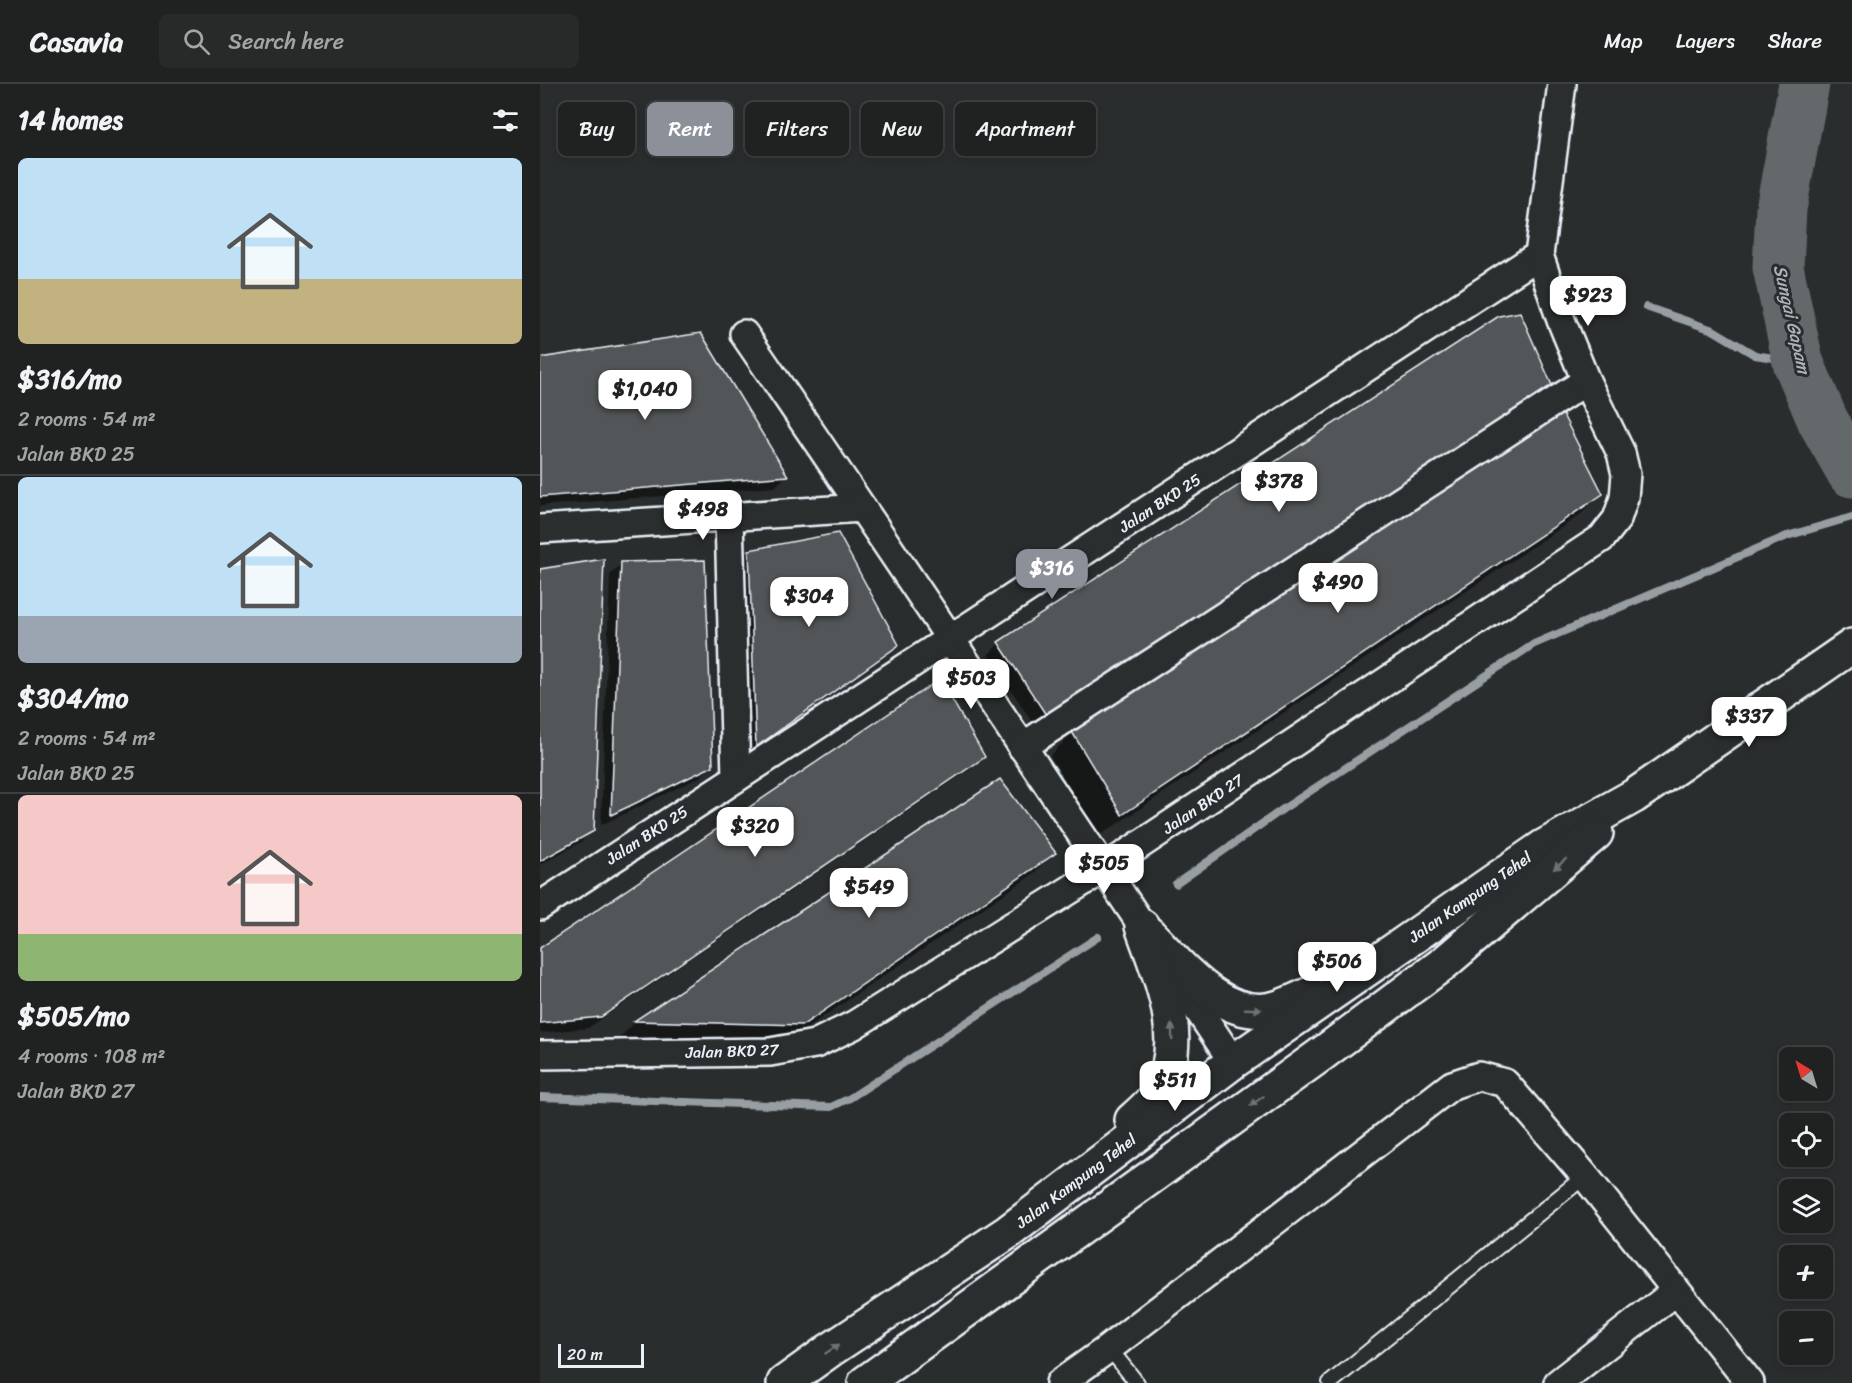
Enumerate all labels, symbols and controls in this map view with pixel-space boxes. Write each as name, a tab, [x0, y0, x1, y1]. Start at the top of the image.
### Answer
search box	[159, 14, 579, 68]
text: Casavia	[30, 17, 123, 66]
text: Search here	[228, 22, 344, 61]
text: Map	[1604, 22, 1643, 60]
text: Layers	[1676, 22, 1735, 60]
text: Share	[1768, 22, 1822, 60]
icon: search	[180, 25, 213, 58]
text: 14 homes	[18, 97, 123, 143]
chip: Buy	[558, 102, 635, 156]
chip: Rent	[647, 102, 733, 156]
chip: Filters	[745, 102, 849, 156]
chip: New	[861, 102, 943, 156]
chip: Apartment	[955, 102, 1096, 156]
icon: filters	[489, 104, 522, 137]
icon: home	[216, 197, 324, 305]
water label: Sungai Gapam	[1764, 261, 1821, 379]
pin: $923	[1552, 276, 1624, 327]
text: $923	[1564, 278, 1612, 313]
text: $316/mo	[18, 356, 122, 402]
pin: $1,040	[596, 370, 694, 421]
text: $1,040	[612, 372, 678, 407]
text: 2 rooms · 54 m²	[18, 402, 156, 437]
text: Jalan BKD 25	[18, 437, 135, 472]
pin: $378	[1243, 462, 1315, 513]
text: $378	[1255, 464, 1303, 499]
street label: Jalan BKD 25	[1112, 465, 1207, 541]
pin: $498	[667, 490, 739, 541]
text: $498	[678, 492, 728, 527]
icon: home	[216, 516, 324, 624]
pin: $316	[1016, 549, 1088, 600]
text: $316	[1030, 551, 1074, 586]
pin: $490	[1302, 563, 1374, 614]
text: $490	[1313, 565, 1363, 600]
pin: $304	[773, 577, 845, 628]
text: $304	[784, 579, 834, 614]
pin: $503	[935, 659, 1007, 710]
text: $503	[946, 661, 996, 696]
text: $304/mo	[18, 675, 129, 721]
pin: $337	[1713, 697, 1785, 748]
text: $337	[1726, 699, 1772, 734]
text: 2 rooms · 54 m²	[18, 721, 156, 756]
text: Jalan BKD 25	[18, 756, 135, 791]
street label: Jalan BKD 27	[1156, 766, 1250, 843]
street label: Jalan BKD 25	[599, 797, 694, 873]
pin: $320	[719, 807, 791, 858]
text: $320	[731, 809, 779, 844]
icon: home	[216, 834, 324, 942]
street label: Jalan Kampung Tehel	[1401, 843, 1538, 951]
pin: $505	[1068, 844, 1140, 895]
text: $505	[1079, 846, 1129, 881]
one-way arrow	[1552, 858, 1568, 871]
pin: $549	[833, 868, 905, 919]
text: $549	[844, 870, 894, 905]
pin: $506	[1301, 942, 1373, 993]
text: $506	[1312, 944, 1362, 979]
text: $505/mo	[18, 993, 130, 1039]
one-way arrow	[1244, 1004, 1263, 1013]
one-way arrow	[1167, 1022, 1176, 1041]
street label: Jalan BKD 27	[684, 1035, 780, 1067]
text: 4 rooms · 108 m²	[18, 1039, 165, 1074]
north arrow	[1779, 1047, 1833, 1101]
map controls	[1779, 1047, 1833, 1365]
pin: $511	[1139, 1061, 1211, 1112]
text: $511	[1154, 1063, 1196, 1098]
text: Jalan BKD 27	[18, 1074, 134, 1109]
one-way arrow	[1250, 1094, 1265, 1106]
button: locate	[1779, 1113, 1833, 1167]
street label: Jalan Kampung Tehel	[1008, 1125, 1143, 1237]
button: layers	[1779, 1179, 1833, 1233]
button: +	[1779, 1245, 1833, 1299]
button: −	[1779, 1311, 1833, 1365]
text: 20 m	[567, 1340, 603, 1369]
scale bar	[558, 1341, 644, 1368]
one-way arrow	[823, 1343, 839, 1355]

